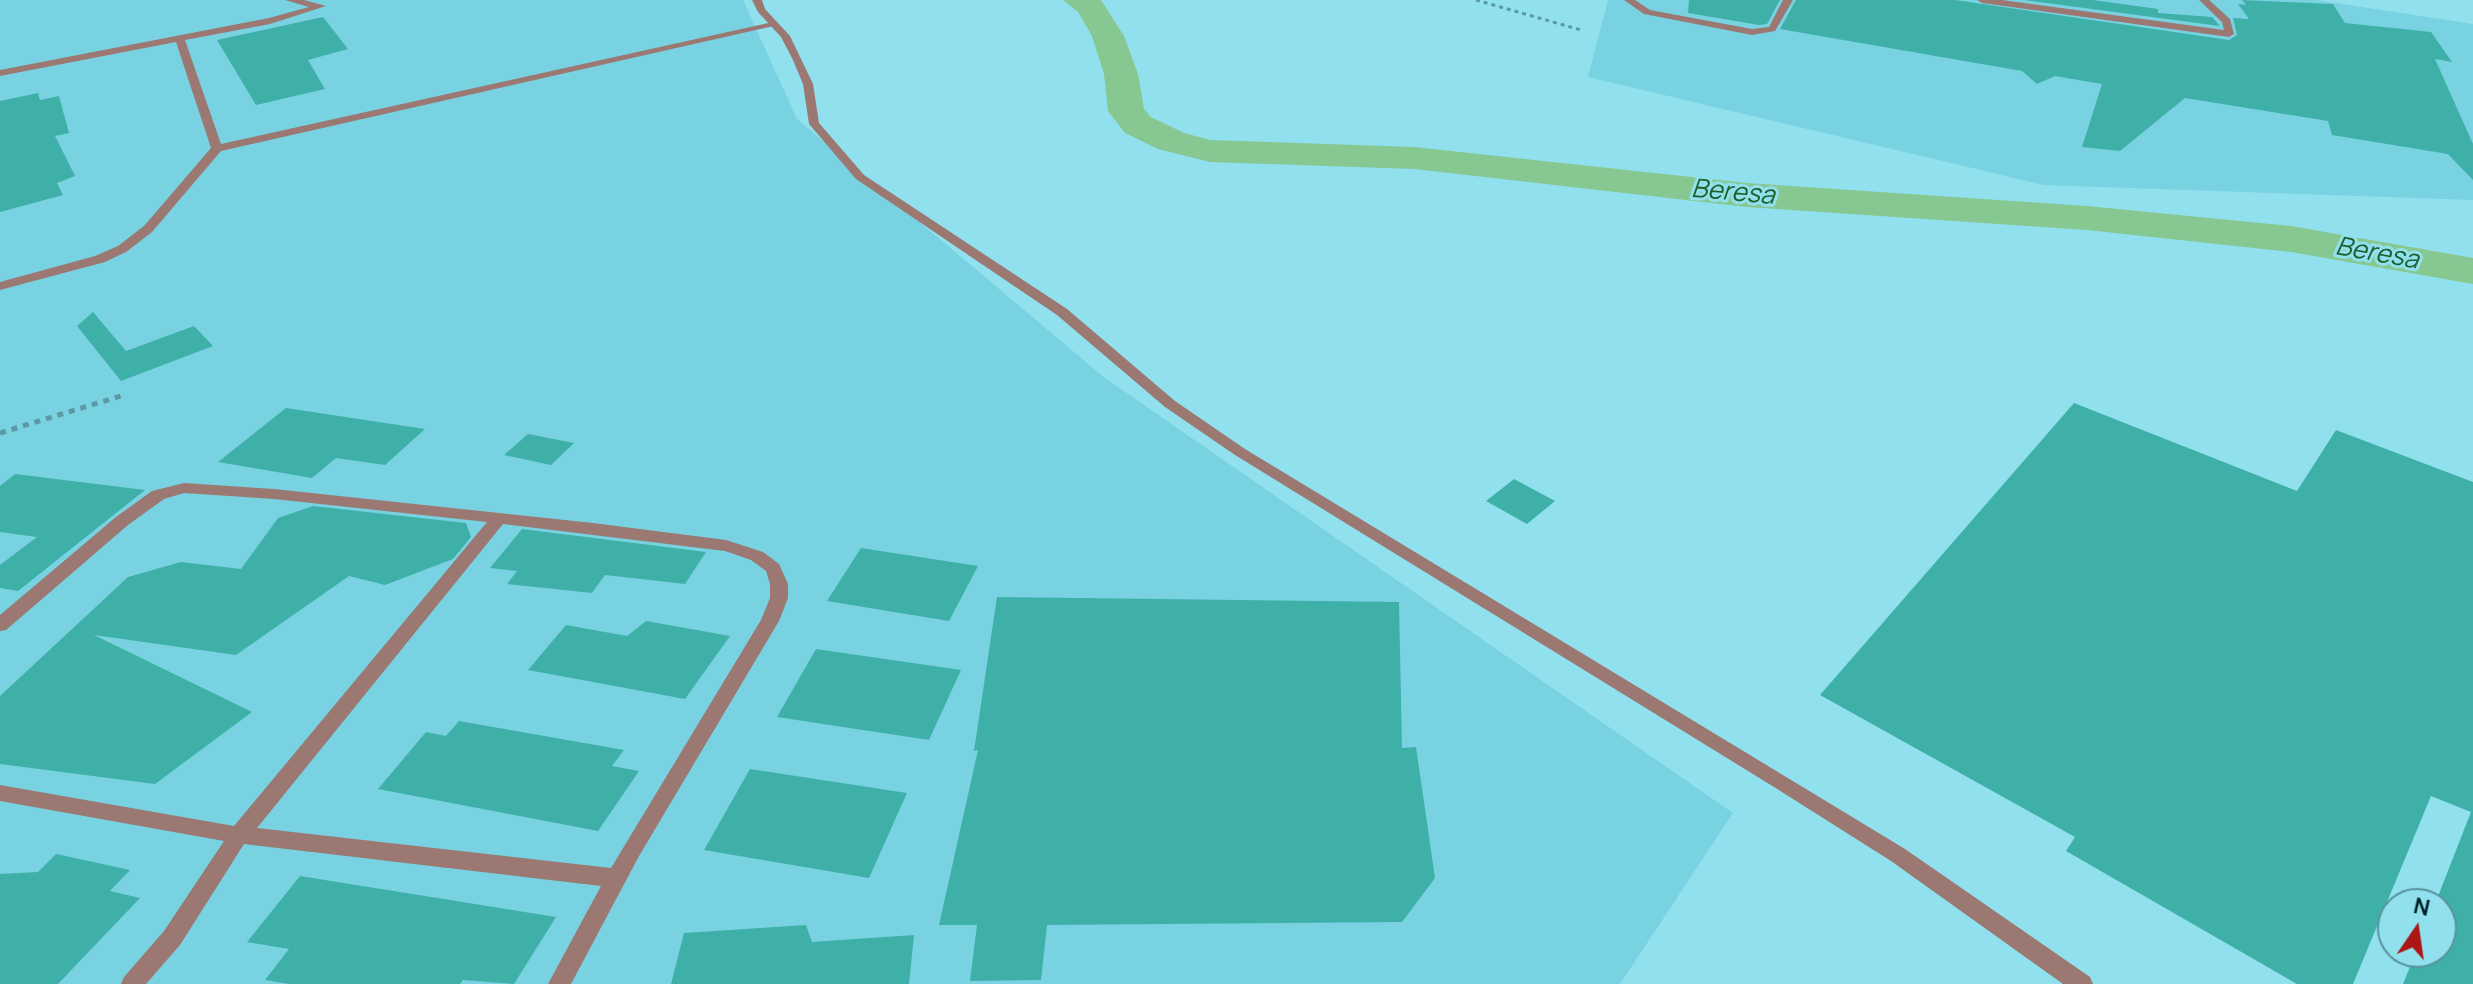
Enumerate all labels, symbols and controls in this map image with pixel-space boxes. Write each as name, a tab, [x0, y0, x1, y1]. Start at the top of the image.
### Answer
water label: Beresa	[1690, 174, 1776, 212]
water label: Beresa	[2333, 231, 2421, 277]
north arrow	[2377, 888, 2457, 968]
text: N	[2411, 890, 2433, 923]

